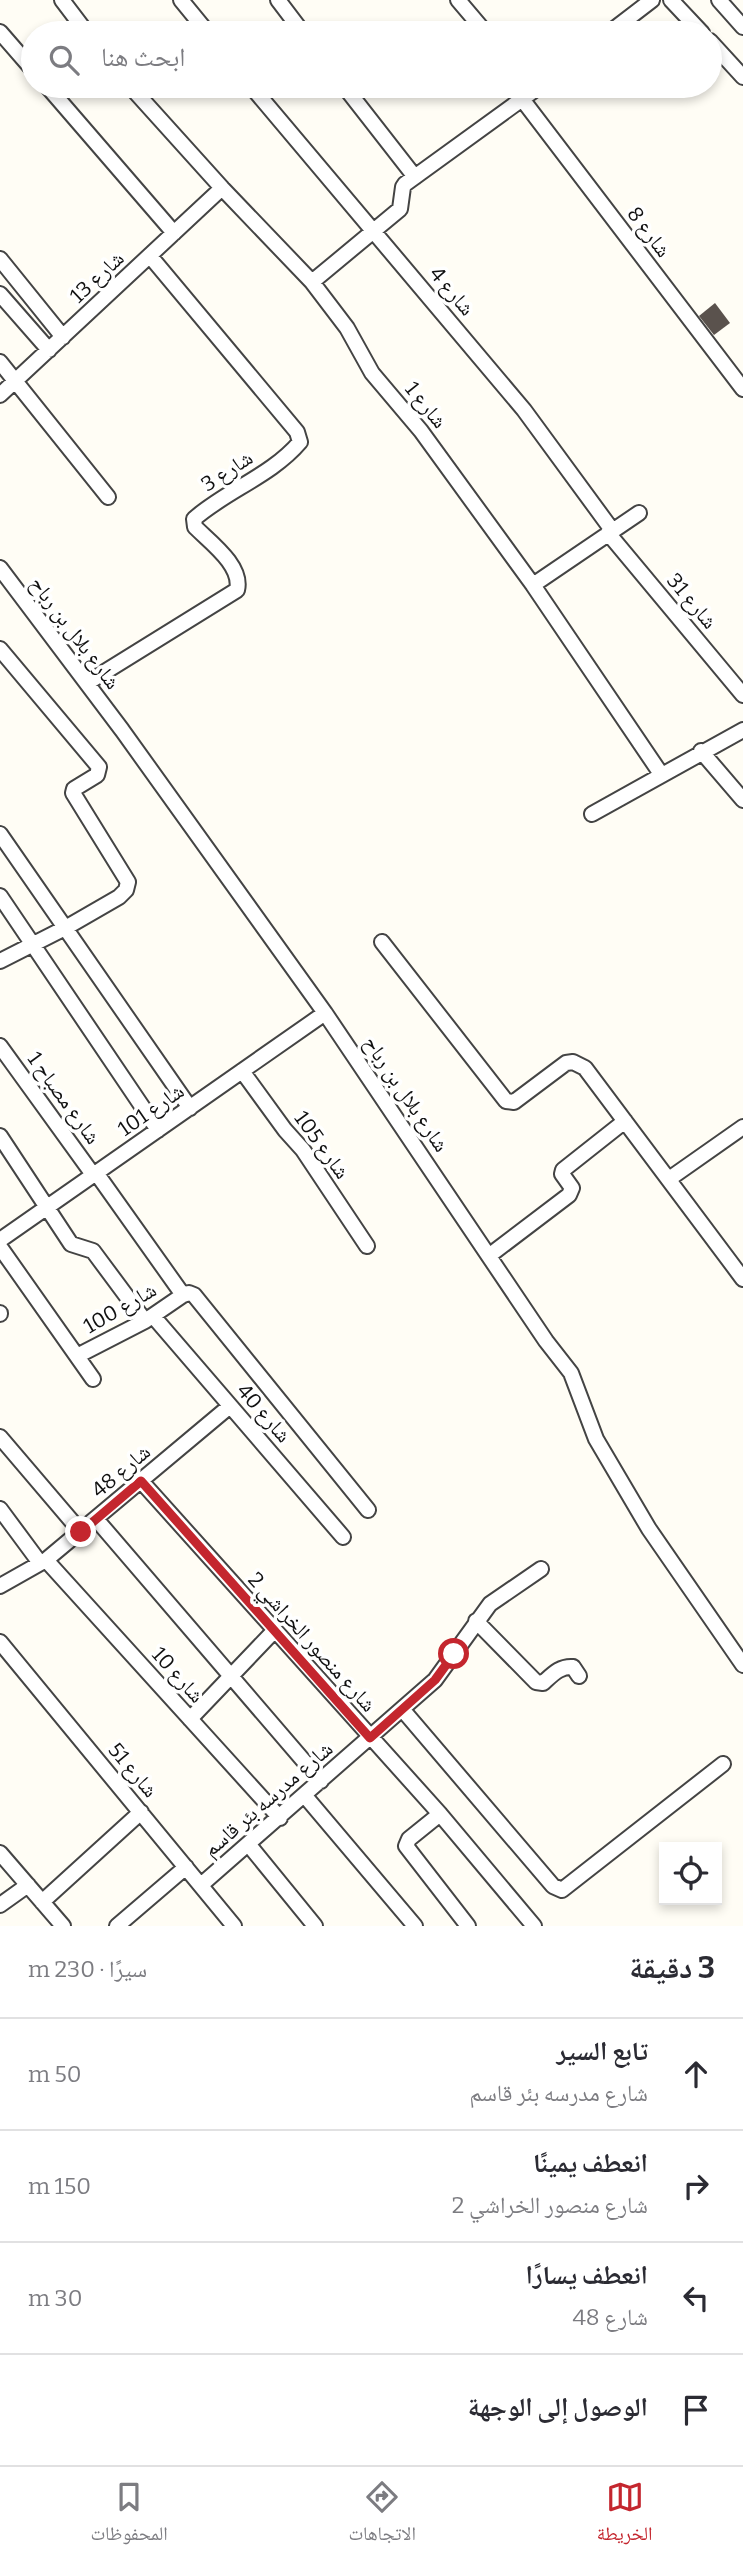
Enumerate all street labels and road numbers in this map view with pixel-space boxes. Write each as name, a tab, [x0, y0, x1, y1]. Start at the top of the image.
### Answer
street label: شارع 8	[622, 202, 676, 262]
street label: شارع 13	[65, 245, 129, 309]
street label: شارع 4	[424, 261, 480, 321]
street label: شارع 1	[399, 376, 453, 434]
street label: شارع 3	[196, 445, 258, 497]
street label: شارع 31	[661, 568, 723, 634]
street label: شارع بلال بن رباح	[24, 572, 126, 694]
street label: شارع بلال بن رباح	[358, 1031, 454, 1157]
street label: شارع مصباح 1	[22, 1047, 106, 1149]
street label: شارع 101	[113, 1078, 189, 1142]
street label: شارع 105	[289, 1106, 355, 1184]
street label: شارع 100	[79, 1277, 161, 1339]
street label: شارع 40	[231, 1378, 297, 1448]
street label: شارع 48	[86, 1439, 156, 1503]
street label: شارع منصور الخراشي 2	[240, 1567, 382, 1719]
street label: شارع 10	[146, 1642, 210, 1708]
street label: شارع مدرسه بئر قاسم	[198, 1736, 339, 1863]
street label: شارع 51	[103, 1737, 163, 1803]

